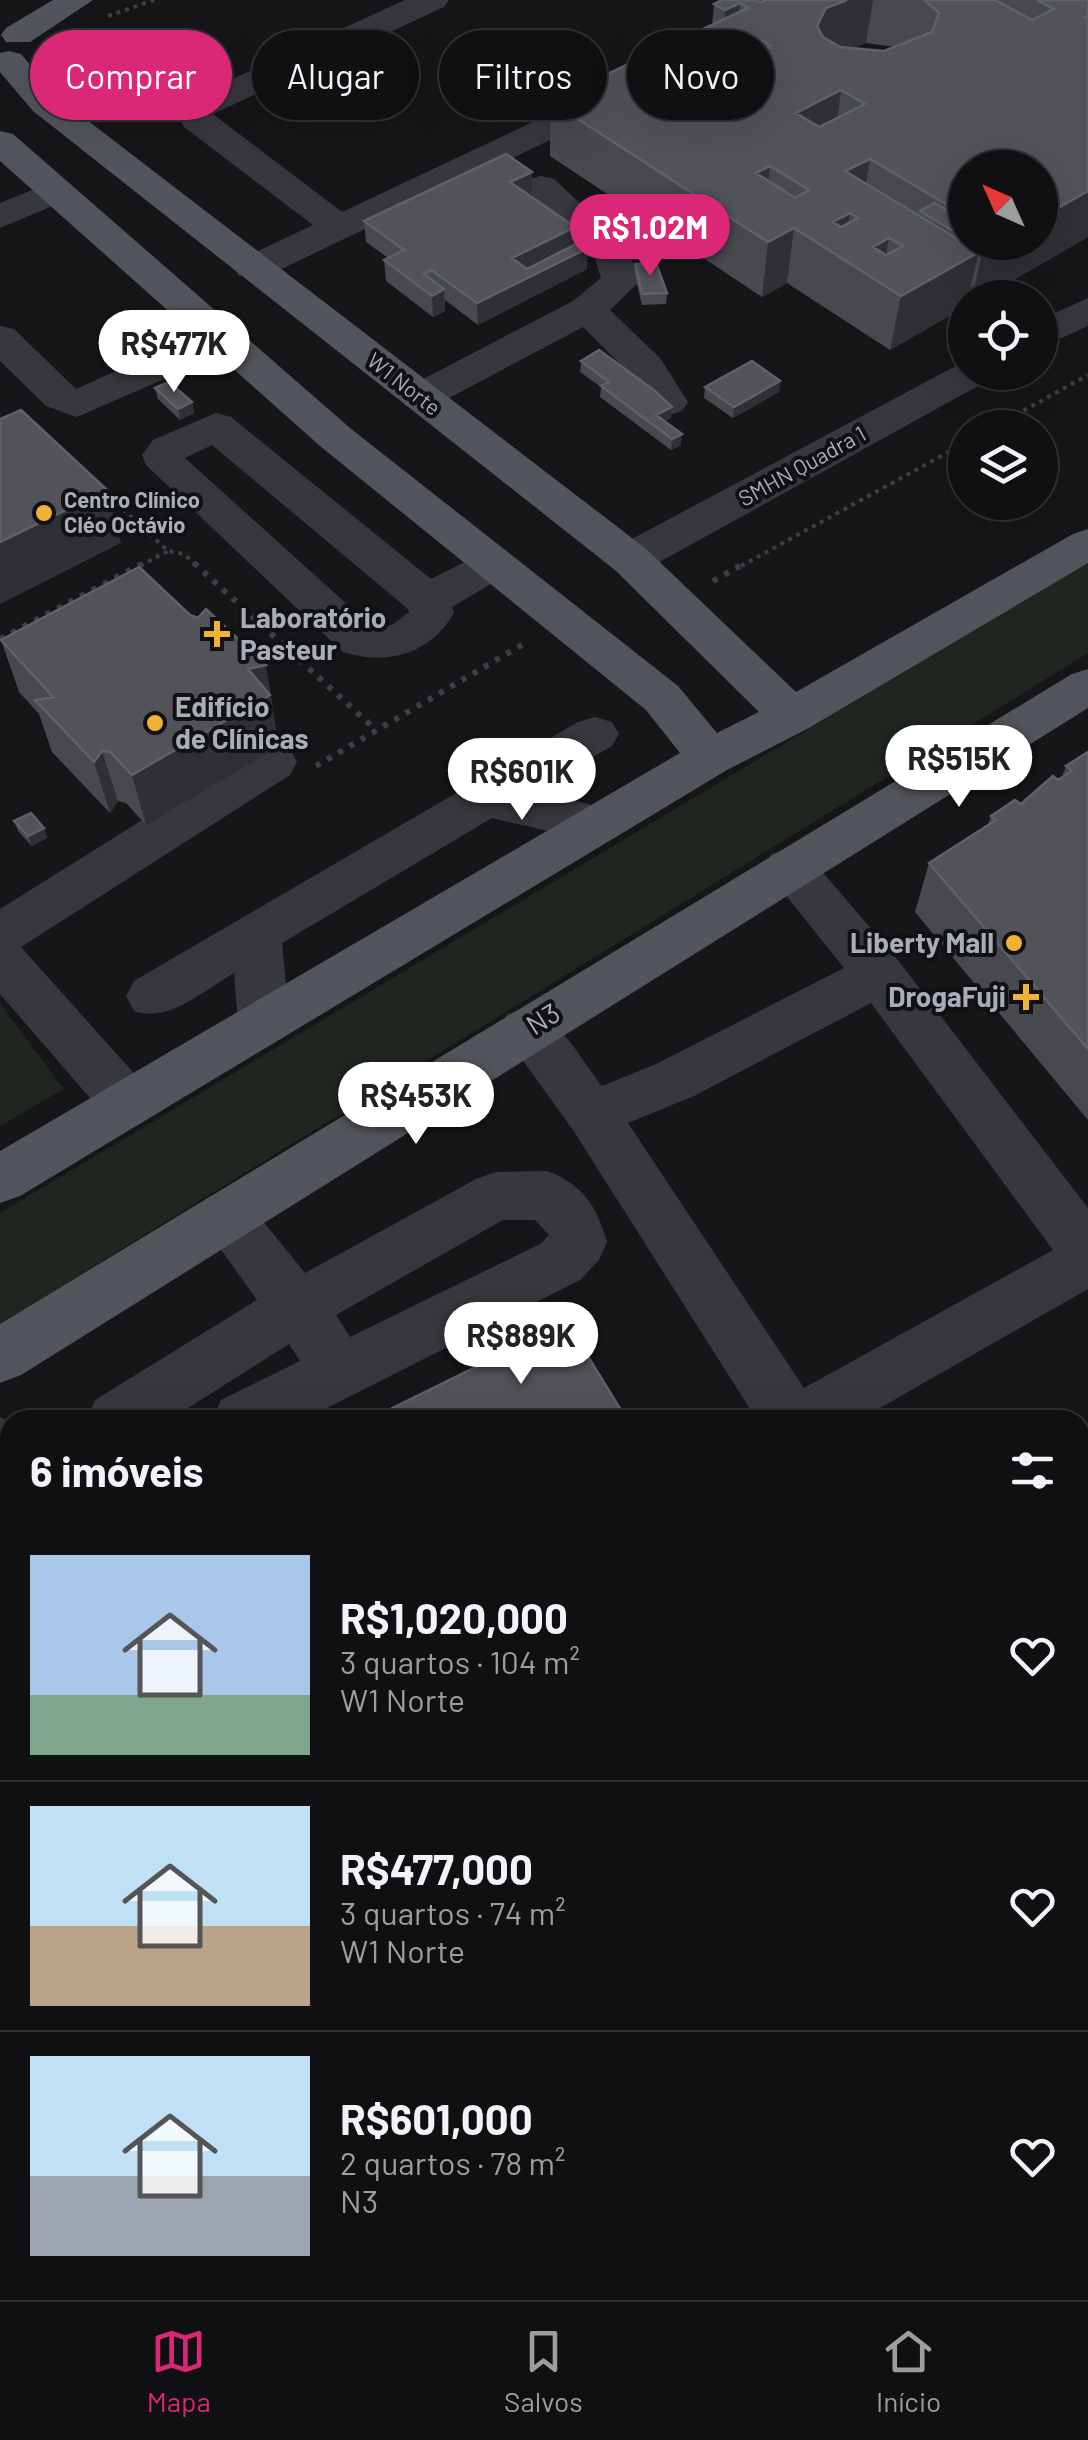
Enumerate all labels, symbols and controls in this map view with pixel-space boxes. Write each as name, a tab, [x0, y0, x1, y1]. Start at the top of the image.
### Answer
chip: Comprar	[30, 30, 232, 120]
chip: Alugar	[252, 30, 419, 120]
chip: Filtros	[439, 30, 607, 120]
chip: Novo	[627, 30, 774, 120]
north arrow	[948, 150, 1058, 260]
map controls	[948, 150, 1058, 520]
pin: R$1.02M	[558, 194, 742, 279]
text: R$1.02M	[592, 207, 708, 245]
button: locate	[948, 280, 1058, 390]
pin: R$477K	[93, 310, 255, 395]
text: R$477K	[121, 323, 227, 361]
street label: W1 Norte	[363, 346, 447, 420]
button: layers	[948, 410, 1058, 520]
street label: SMHN Quadra 1	[733, 420, 870, 511]
place label: Centro Clínico Cléo Octávio	[64, 486, 200, 537]
marker: Centro Clínico Cléo Octávio	[33, 502, 55, 524]
place label: Laboratório Pasteur	[240, 600, 386, 666]
marker: Laboratório Pasteur	[204, 621, 230, 647]
place label: Edifício de Clínicas	[175, 689, 309, 755]
marker: Edifício de Clínicas	[144, 712, 166, 734]
pin: R$515K	[878, 725, 1040, 810]
pin: R$601K	[441, 738, 603, 823]
text: R$515K	[907, 738, 1011, 776]
text: R$601K	[470, 751, 574, 789]
place label: Liberty Mall	[850, 925, 994, 959]
marker: Liberty Mall	[1003, 932, 1025, 954]
place label: DrogaFuji	[888, 979, 1006, 1013]
marker: DrogaFuji	[1015, 986, 1037, 1008]
street label: N3	[519, 995, 566, 1041]
pin: R$453K	[335, 1062, 497, 1147]
text: R$453K	[360, 1075, 472, 1113]
pin: R$889K	[440, 1302, 602, 1387]
text: R$889K	[466, 1315, 576, 1353]
icon: filters	[1005, 1443, 1060, 1498]
text: 6 imóveis	[30, 1445, 204, 1495]
text: R$1,020,000	[340, 1592, 568, 1642]
icon: home	[110, 1595, 230, 1715]
icon: heart	[1005, 1628, 1060, 1683]
text: 3 quartos · 104 m²	[340, 1642, 580, 1680]
text: W1 Norte	[340, 1680, 465, 1718]
text: R$477,000	[340, 1843, 533, 1893]
icon: home	[110, 1846, 230, 1966]
icon: heart	[1005, 1879, 1060, 1934]
text: 3 quartos · 74 m²	[340, 1893, 566, 1931]
text: W1 Norte	[340, 1931, 465, 1969]
text: R$601,000	[340, 2093, 533, 2143]
icon: home	[110, 2096, 230, 2216]
icon: heart	[1005, 2129, 1060, 2184]
text: 2 quartos · 78 m²	[340, 2143, 565, 2181]
text: N3	[340, 2181, 378, 2219]
tab: Mapa	[147, 2324, 211, 2418]
tab: Salvos	[504, 2324, 583, 2418]
tab: Início	[876, 2324, 941, 2418]

